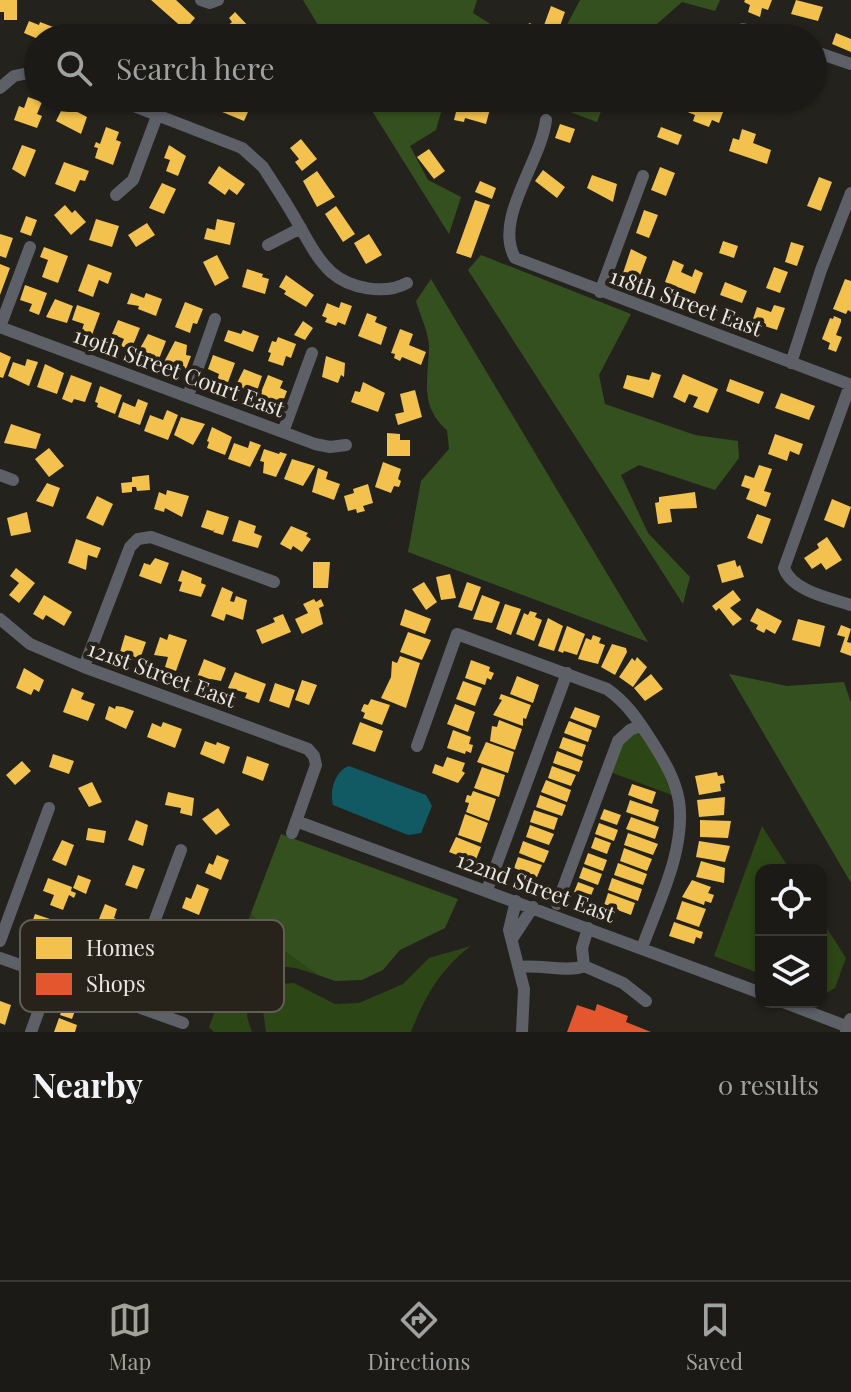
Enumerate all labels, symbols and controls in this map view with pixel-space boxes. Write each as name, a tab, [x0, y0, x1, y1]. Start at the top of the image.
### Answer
search box	[24, 24, 827, 112]
icon: search	[52, 46, 96, 90]
text: Search here	[116, 48, 275, 88]
street label: 118th Street East	[606, 260, 768, 343]
street label: 119th Street Court East	[70, 319, 290, 424]
street label: 121st Street East	[84, 632, 242, 714]
street label: 122nd Street East	[453, 843, 621, 929]
map controls	[755, 864, 827, 1008]
button: locate	[755, 864, 827, 936]
legend	[20, 920, 284, 1012]
text: Homes	[86, 932, 155, 962]
button: layers	[755, 936, 827, 1008]
text: Shops	[86, 968, 146, 998]
text: Nearby	[32, 1061, 143, 1107]
text: 0 results	[718, 1067, 819, 1102]
tab: Map	[108, 1298, 152, 1376]
tab: Directions	[367, 1298, 470, 1376]
tab: Saved	[686, 1298, 743, 1376]

